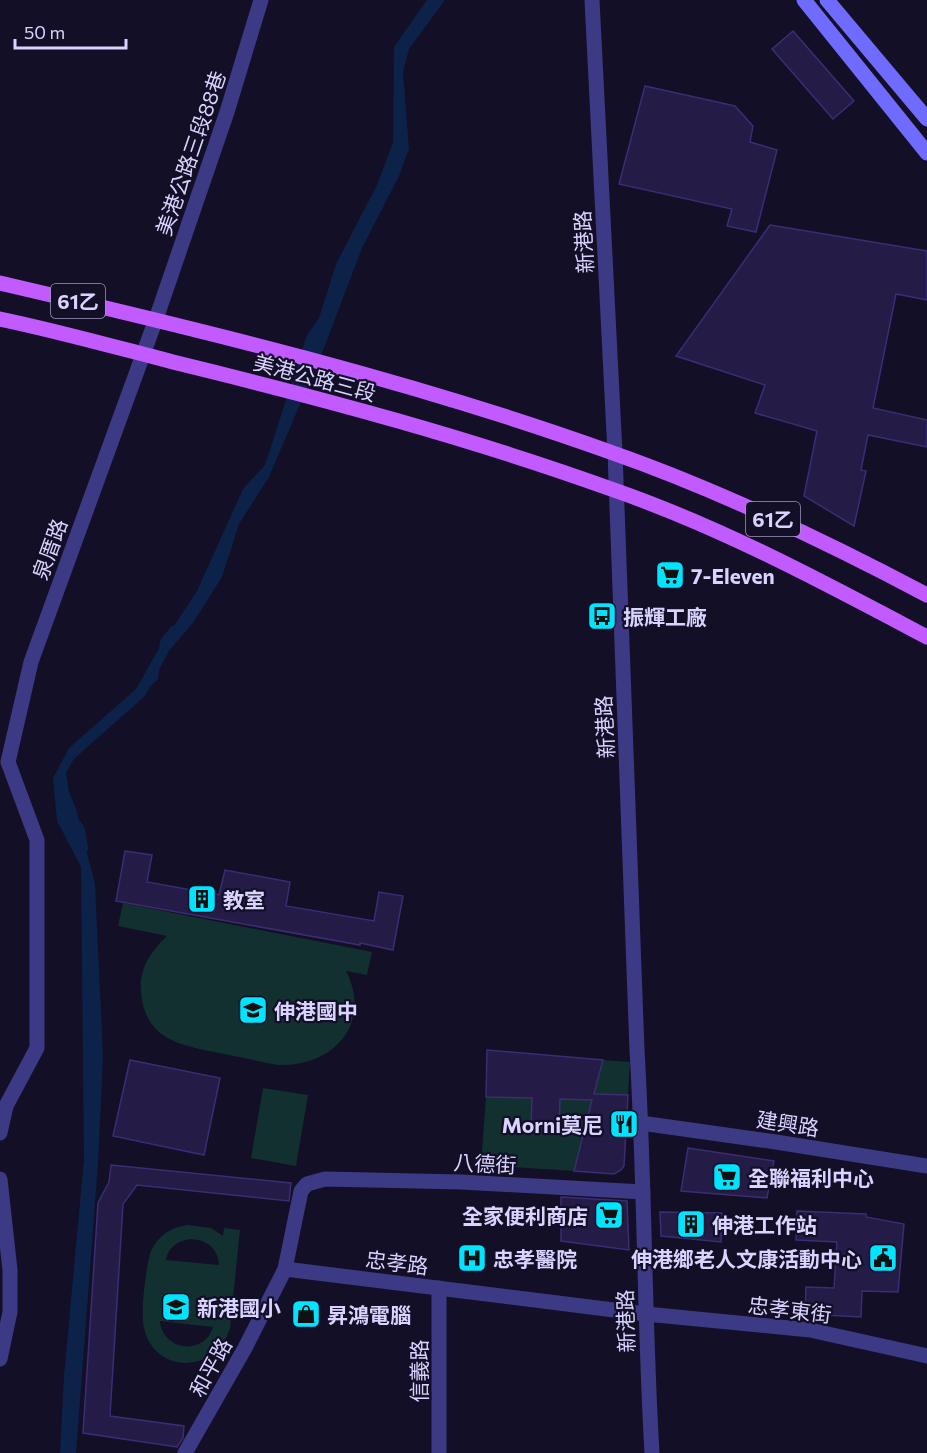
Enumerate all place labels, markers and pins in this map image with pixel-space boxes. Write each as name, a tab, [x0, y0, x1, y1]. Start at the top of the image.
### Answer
supermarket icon: 7-Eleven	[654, 559, 686, 591]
place label: 7-Eleven	[691, 563, 775, 588]
bus stop icon: 振輝工廠	[586, 600, 618, 632]
place label: 振輝工廠	[623, 604, 707, 629]
building icon: 教室	[186, 883, 218, 915]
place label: 教室	[223, 887, 265, 912]
school or university icon: 伸港國中	[237, 994, 269, 1026]
place label: 伸港國中	[274, 998, 358, 1023]
restaurant icon: Morni莫尼	[608, 1108, 640, 1140]
place label: Morni莫尼	[502, 1112, 603, 1137]
supermarket icon: 全聯福利中心	[711, 1161, 743, 1193]
place label: 全聯福利中心	[748, 1165, 874, 1190]
supermarket icon: 全家便利商店	[593, 1199, 625, 1231]
place label: 全家便利商店	[462, 1203, 588, 1228]
building icon: 伸港工作站	[675, 1208, 707, 1240]
place label: 伸港工作站	[712, 1212, 817, 1237]
hospital icon: 忠孝醫院	[456, 1242, 488, 1274]
public building icon: 伸港鄉老人文康活動中心	[867, 1242, 899, 1274]
place label: 忠孝醫院	[493, 1246, 577, 1271]
place label: 伸港鄉老人文康活動中心	[631, 1246, 862, 1271]
school or university icon: 新港國小	[160, 1291, 192, 1323]
place label: 新港國小	[197, 1295, 281, 1320]
shop icon: 昇鴻電腦	[290, 1298, 322, 1330]
place label: 昇鴻電腦	[327, 1302, 411, 1327]

